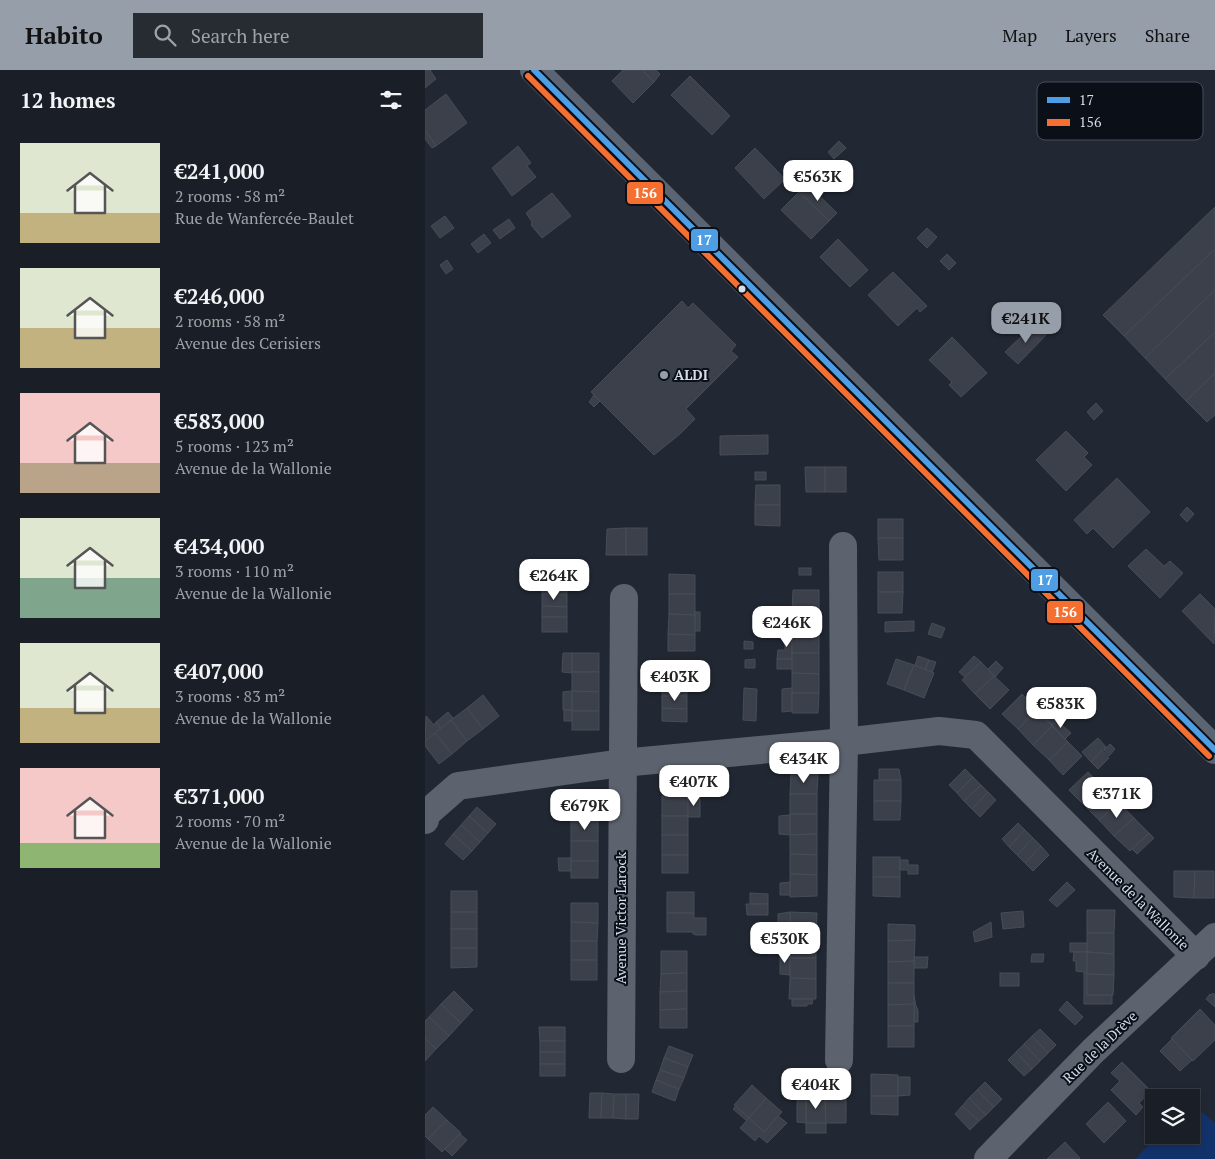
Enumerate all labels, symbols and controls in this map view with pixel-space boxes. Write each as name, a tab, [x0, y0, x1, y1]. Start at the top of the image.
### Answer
search box	[133, 13, 483, 58]
text: Habito	[25, 19, 103, 51]
icon: search	[151, 21, 179, 49]
text: Search here	[191, 23, 290, 48]
text: Map	[1002, 23, 1037, 47]
text: Layers	[1065, 23, 1117, 47]
text: Share	[1145, 23, 1190, 47]
legend	[1037, 82, 1203, 140]
text: 12 homes	[20, 86, 116, 114]
icon: filters	[377, 86, 405, 114]
text: 17	[1079, 90, 1094, 109]
text: 156	[1079, 112, 1102, 131]
text: €241,000	[175, 157, 264, 185]
pin: €563K	[783, 160, 853, 202]
icon: home	[60, 163, 120, 223]
text: €563K	[794, 165, 842, 187]
line badge: 156	[626, 181, 664, 205]
text: 156	[633, 183, 657, 202]
text: 2 rooms · 58 m²	[175, 185, 285, 207]
text: Rue de Wanfercée-Baulet	[175, 207, 354, 229]
line badge: 17	[690, 228, 719, 252]
text: 17	[696, 230, 712, 249]
text: €246,000	[175, 282, 264, 310]
unlabelled marker	[737, 284, 747, 294]
icon: home	[60, 288, 120, 348]
pin: €241K	[991, 302, 1061, 344]
text: €241K	[1002, 307, 1050, 329]
text: 2 rooms · 58 m²	[175, 310, 285, 332]
text: Avenue des Cerisiers	[175, 332, 321, 354]
place label: ALDI	[674, 365, 708, 384]
marker: ALDI	[658, 369, 670, 381]
text: €583,000	[175, 407, 264, 435]
icon: home	[60, 413, 120, 473]
text: 5 rooms · 123 m²	[175, 435, 294, 457]
text: Avenue de la Wallonie	[175, 457, 332, 479]
text: €434,000	[175, 532, 264, 560]
icon: home	[60, 538, 120, 598]
pin: €264K	[519, 558, 589, 601]
text: 3 rooms · 110 m²	[175, 560, 294, 582]
text: €264K	[530, 564, 578, 586]
line badge: 17	[1030, 568, 1059, 592]
text: 17	[1037, 570, 1053, 589]
text: Avenue de la Wallonie	[175, 582, 332, 604]
line badge: 156	[1046, 600, 1084, 624]
text: 156	[1053, 602, 1077, 621]
pin: €246K	[752, 606, 822, 648]
text: €246K	[763, 611, 811, 633]
text: €407,000	[175, 657, 263, 685]
pin: €403K	[640, 660, 710, 702]
icon: home	[60, 663, 120, 723]
text: €403K	[651, 665, 699, 687]
text: 3 rooms · 83 m²	[175, 685, 285, 707]
pin: €583K	[1026, 686, 1096, 729]
text: €583K	[1037, 692, 1085, 714]
text: Avenue de la Wallonie	[175, 707, 332, 729]
pin: €434K	[769, 742, 839, 784]
text: €434K	[780, 747, 828, 769]
pin: €407K	[659, 764, 729, 807]
text: €407K	[670, 770, 718, 792]
pin: €371K	[1082, 776, 1152, 819]
text: €371,000	[175, 782, 264, 810]
text: €371K	[1093, 782, 1141, 804]
icon: home	[60, 788, 120, 848]
pin: €679K	[550, 788, 620, 831]
text: €679K	[561, 794, 609, 816]
text: 2 rooms · 70 m²	[175, 810, 285, 832]
text: Avenue de la Wallonie	[175, 832, 332, 854]
street label: Avenue de la Wallonie	[1083, 843, 1194, 954]
street label: Avenue Victor Larock	[611, 851, 630, 984]
pin: €530K	[750, 922, 820, 964]
text: €530K	[761, 927, 809, 949]
street label: Rue de la Drève	[1058, 1006, 1141, 1087]
pin: €404K	[781, 1068, 851, 1110]
text: €404K	[792, 1073, 840, 1095]
map controls	[1145, 1089, 1200, 1144]
button: layers	[1145, 1089, 1200, 1144]

